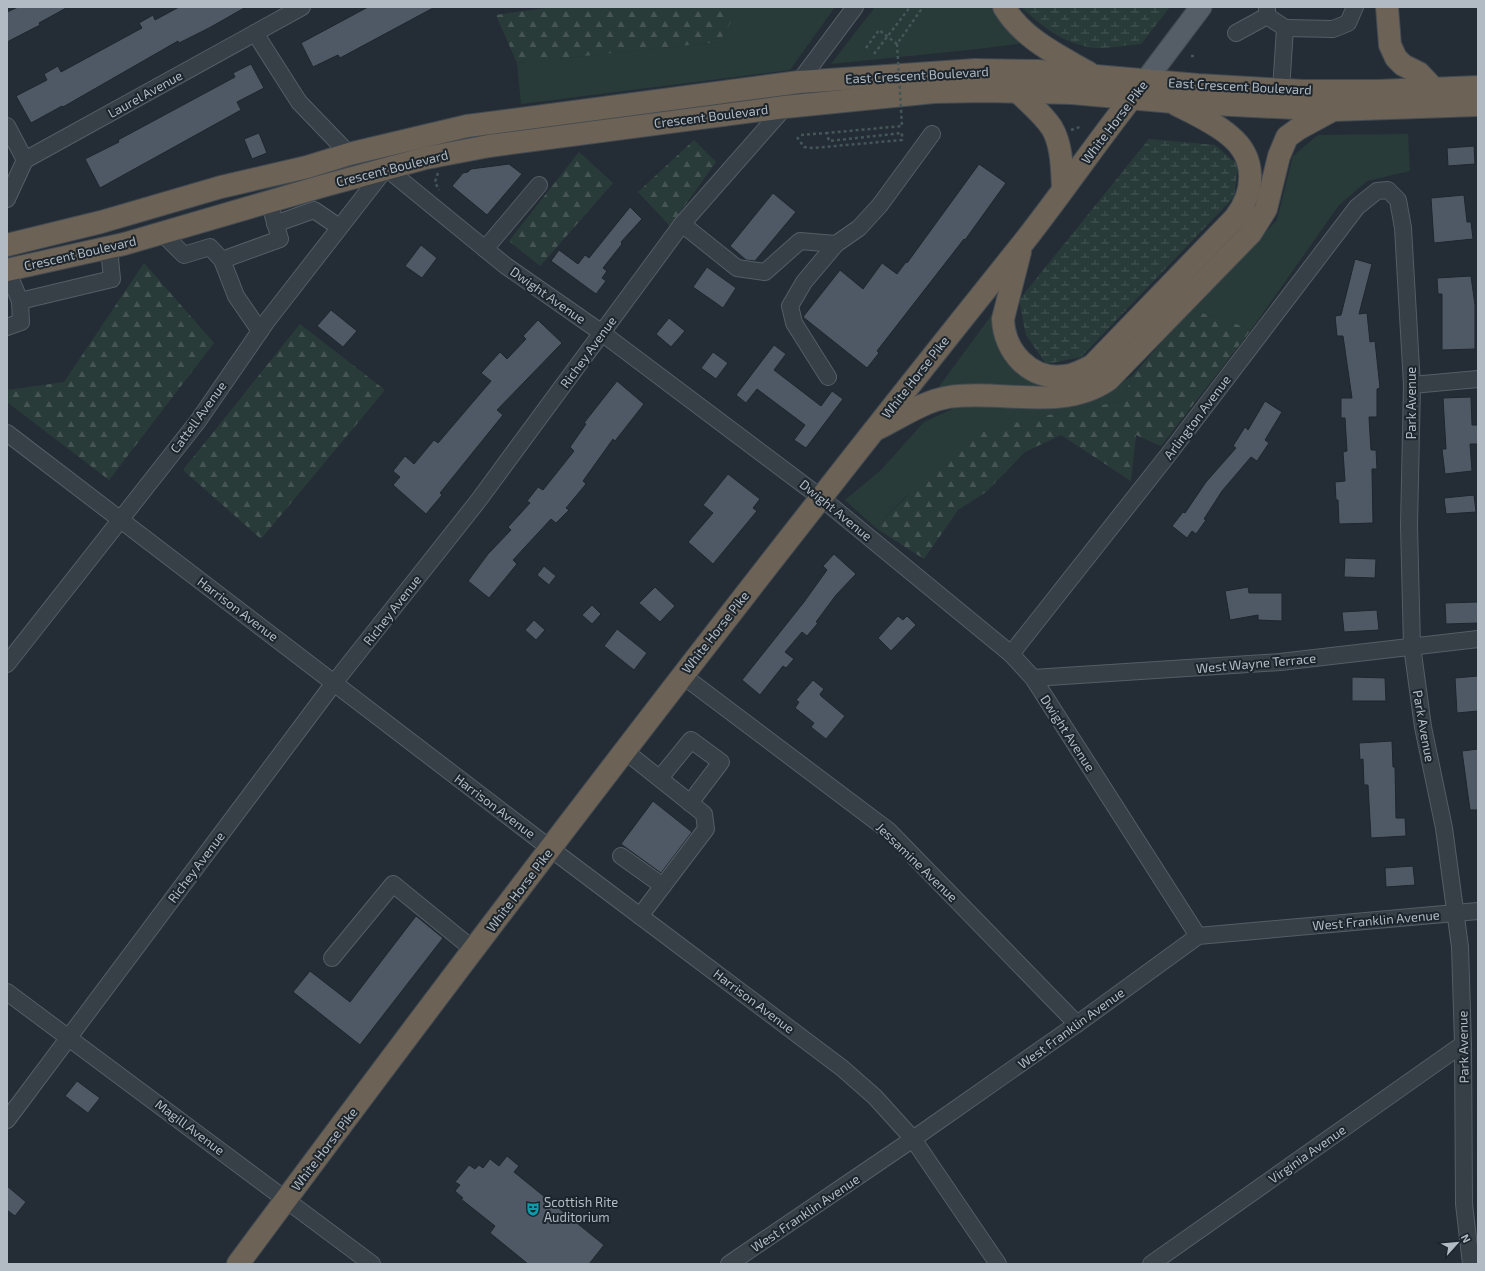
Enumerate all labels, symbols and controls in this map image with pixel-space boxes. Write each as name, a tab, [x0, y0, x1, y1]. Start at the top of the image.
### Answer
street label: East Crescent Boulevard	[845, 63, 989, 87]
street label: Laurel Avenue	[105, 67, 185, 121]
street label: East Crescent Boulevard	[1168, 74, 1312, 98]
street label: White Horse Pike	[1078, 77, 1150, 167]
street label: Crescent Boulevard	[653, 101, 769, 131]
street label: Crescent Boulevard	[334, 146, 450, 190]
street label: Crescent Boulevard	[22, 232, 138, 274]
street label: Dwight Avenue	[507, 263, 589, 327]
street label: Richey Avenue	[557, 313, 619, 391]
street label: White Horse Pike	[878, 333, 952, 421]
street label: Park Avenue	[1403, 367, 1419, 439]
street label: Arlington Avenue	[1160, 372, 1234, 462]
street label: Cattell Avenue	[167, 378, 229, 456]
street label: Dwight Avenue	[797, 476, 875, 544]
street label: Richey Avenue	[360, 572, 424, 648]
street label: Harrison Avenue	[194, 573, 282, 645]
street label: White Horse Pike	[678, 588, 752, 676]
street label: West Wayne Terrace	[1195, 650, 1317, 676]
street label: Park Avenue	[1410, 689, 1438, 763]
street label: Dwight Avenue	[1037, 692, 1099, 774]
street label: Harrison Avenue	[451, 770, 539, 842]
street label: Jessamine Avenue	[873, 819, 961, 905]
street label: Richey Avenue	[164, 828, 228, 906]
street label: White Horse Pike	[483, 845, 555, 935]
street label: West Franklin Avenue	[1312, 906, 1440, 934]
street label: Harrison Avenue	[710, 965, 798, 1037]
street label: West Franklin Avenue	[1015, 984, 1127, 1072]
street label: Park Avenue	[1454, 1011, 1472, 1083]
street label: Magill Avenue	[152, 1096, 228, 1158]
street label: White Horse Pike	[288, 1104, 360, 1194]
street label: Virginia Avenue	[1265, 1121, 1349, 1187]
street label: West Franklin Avenue	[748, 1171, 862, 1255]
place label: Scottish Rite Auditorium	[544, 1194, 618, 1225]
theatre icon: Scottish Rite Auditorium	[525, 1201, 541, 1217]
north arrow	[1437, 1223, 1477, 1263]
text: N	[1459, 1232, 1474, 1245]

